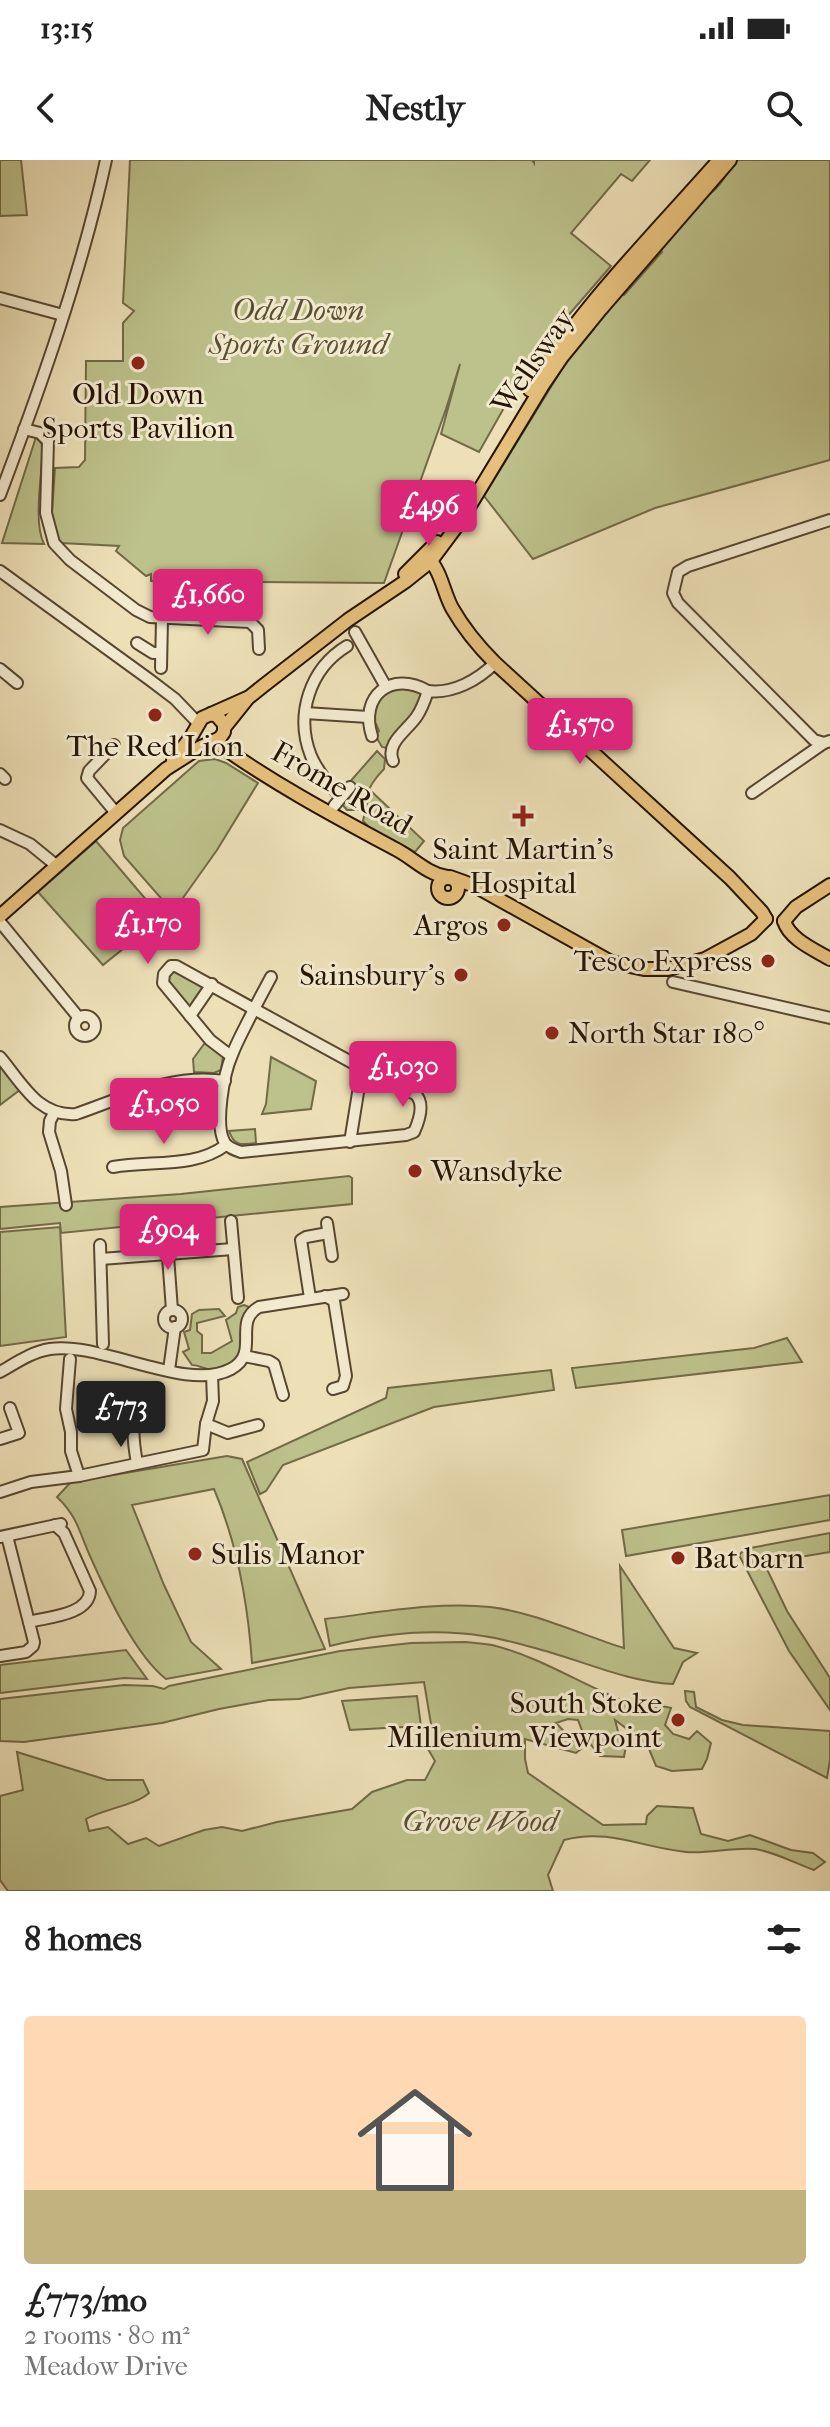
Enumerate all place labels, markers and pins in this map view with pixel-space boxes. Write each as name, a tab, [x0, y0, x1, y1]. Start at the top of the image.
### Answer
marker: Old Down Sports Pavilion	[129, 354, 147, 372]
place label: Old Down Sports Pavilion	[42, 377, 235, 446]
pin: £496	[382, 480, 476, 548]
pin: £1,660	[143, 569, 273, 637]
pin: £1,570	[515, 698, 645, 766]
marker: The Red Lion	[146, 706, 164, 724]
place label: The Red Lion	[67, 729, 244, 764]
marker: Saint Martin's Hospital	[512, 805, 534, 827]
place label: Saint Martin's Hospital	[433, 832, 613, 901]
pin: £1,170	[83, 898, 213, 966]
place label: Argos	[413, 908, 488, 943]
marker: Argos	[495, 916, 513, 934]
place label: Tesco Express	[574, 944, 752, 979]
marker: Tesco Express	[759, 952, 777, 970]
place label: Sainsbury's	[299, 958, 445, 993]
marker: Sainsbury's	[452, 966, 470, 984]
place label: North Star 180°	[568, 1016, 765, 1051]
marker: North Star 180°	[543, 1024, 561, 1042]
pin: £1,030	[338, 1041, 468, 1109]
pin: £1,050	[99, 1078, 229, 1146]
place label: Wansdyke	[430, 1154, 562, 1189]
marker: Wansdyke	[406, 1162, 424, 1180]
pin: £904	[121, 1204, 215, 1272]
pin: £773	[74, 1381, 168, 1449]
place label: Sulis Manor	[211, 1537, 365, 1572]
place label: Bat barn	[694, 1541, 805, 1576]
marker: Sulis Manor	[186, 1545, 204, 1563]
marker: Bat barn	[669, 1549, 687, 1567]
place label: South Stoke Millenium Viewpoint	[387, 1686, 662, 1755]
marker: South Stoke Millenium Viewpoint	[669, 1711, 687, 1729]

